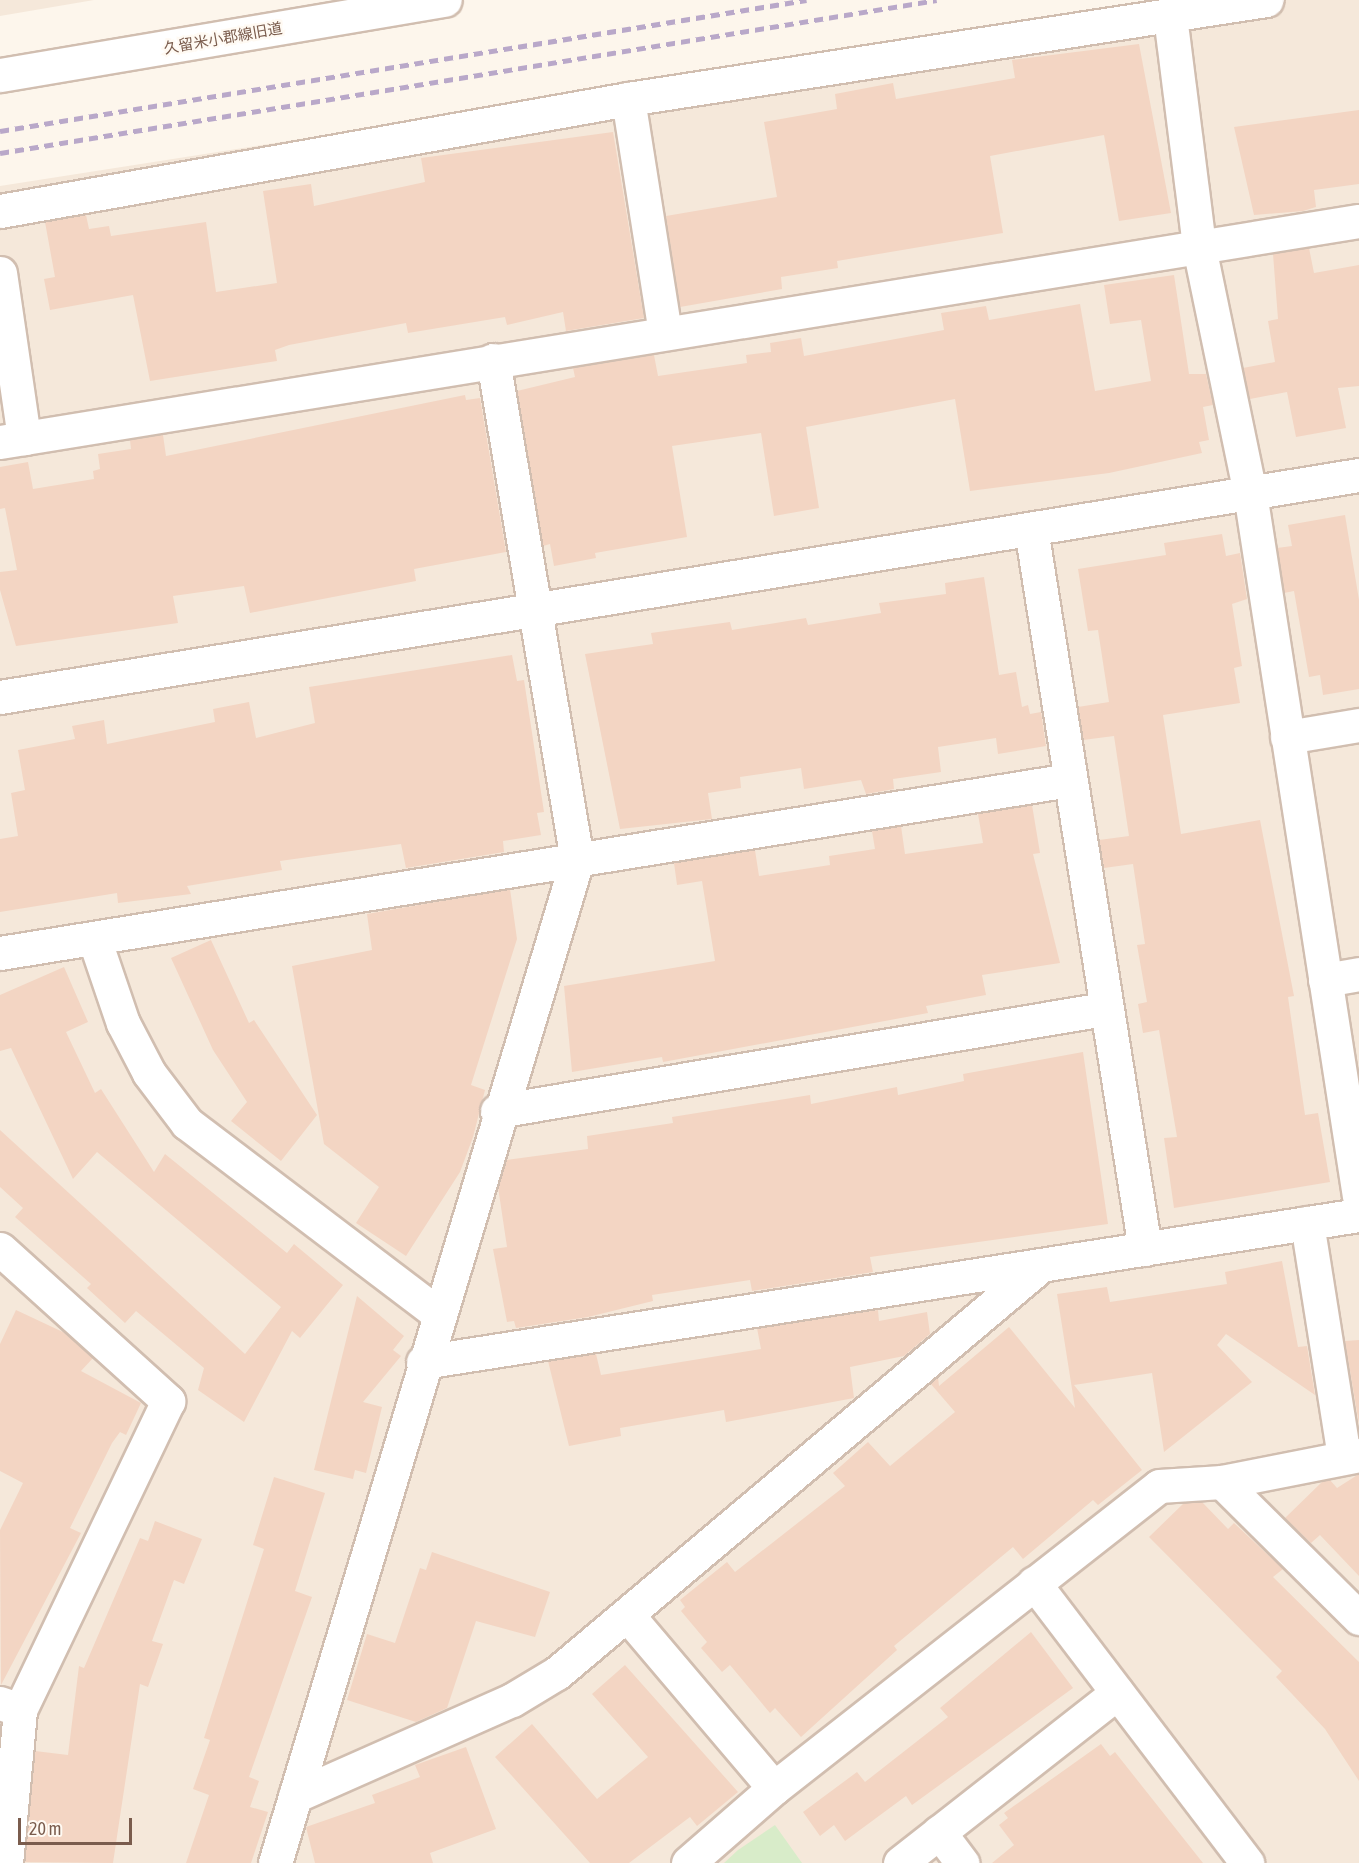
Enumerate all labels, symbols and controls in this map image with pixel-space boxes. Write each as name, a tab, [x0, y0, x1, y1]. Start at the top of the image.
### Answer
street label: 久留米小郡線旧道	[162, 19, 284, 57]
scale bar	[21, 1806, 135, 1844]
text: 20 m	[29, 1818, 61, 1839]

